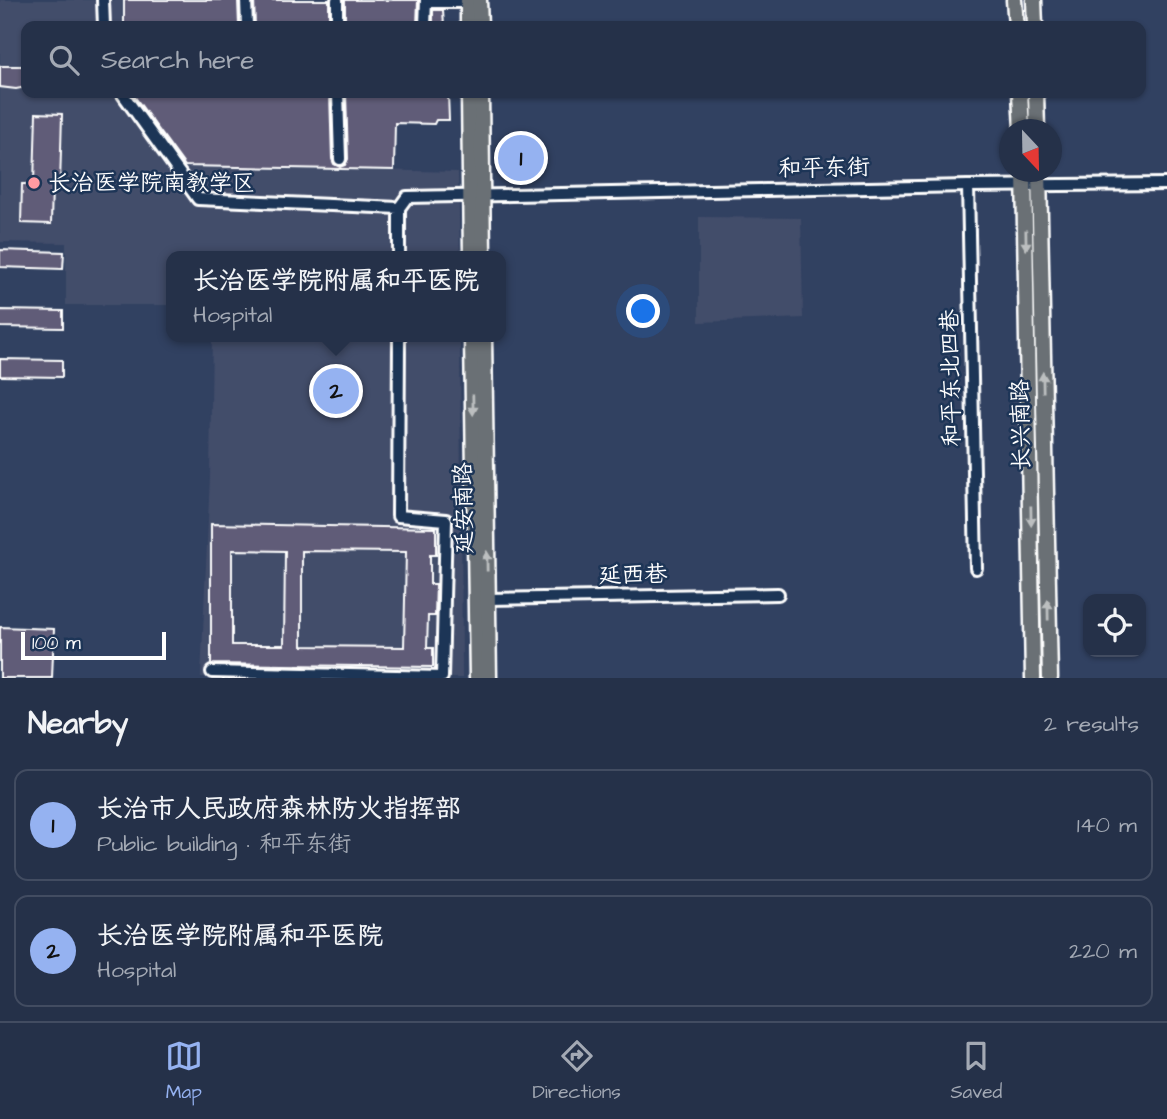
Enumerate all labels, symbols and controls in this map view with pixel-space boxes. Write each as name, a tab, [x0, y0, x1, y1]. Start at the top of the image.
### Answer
search box	[21, 21, 1146, 98]
icon: search	[45, 41, 83, 79]
text: Search here	[101, 42, 254, 78]
north arrow	[999, 119, 1062, 182]
pin: 1	[498, 132, 544, 184]
street label: 和平东街	[778, 151, 870, 185]
place label: 长治医学院南教学区	[48, 167, 255, 199]
marker: 长治医学院南教学区	[26, 175, 42, 191]
one-way arrow	[1020, 229, 1032, 251]
popup	[166, 251, 506, 342]
text: 长治医学院附属和平医院	[193, 263, 479, 299]
your location	[626, 294, 660, 328]
text: Hospital	[193, 299, 272, 331]
street label: 和平东北四巷	[934, 308, 968, 447]
pin: 2	[313, 365, 359, 417]
one-way arrow	[1037, 371, 1049, 393]
street label: 长兴南路	[1004, 379, 1038, 471]
one-way arrow	[467, 394, 479, 416]
street label: 延安南路	[447, 462, 481, 554]
one-way arrow	[1025, 505, 1037, 527]
one-way arrow	[482, 550, 493, 572]
street label: 延西巷	[598, 558, 669, 592]
map controls	[1083, 594, 1146, 657]
button: locate	[1083, 594, 1146, 657]
one-way arrow	[1042, 599, 1054, 621]
scale bar	[21, 629, 166, 661]
text: 100 m	[32, 630, 81, 657]
text: Nearby	[28, 703, 128, 745]
text: 2 results	[1044, 708, 1139, 740]
text: 长治市人民政府森林防火指挥部	[97, 791, 461, 827]
text: 1	[52, 809, 54, 841]
text: 140 m	[1077, 809, 1137, 841]
text: Public building · 和平东街	[97, 828, 351, 860]
text: 长治医学院附属和平医院	[97, 918, 383, 954]
text: 2	[46, 935, 60, 967]
text: 220 m	[1069, 935, 1137, 967]
text: Hospital	[97, 954, 176, 986]
tab: Map	[165, 1037, 203, 1106]
tab: Directions	[532, 1037, 621, 1106]
tab: Saved	[950, 1037, 1002, 1106]

